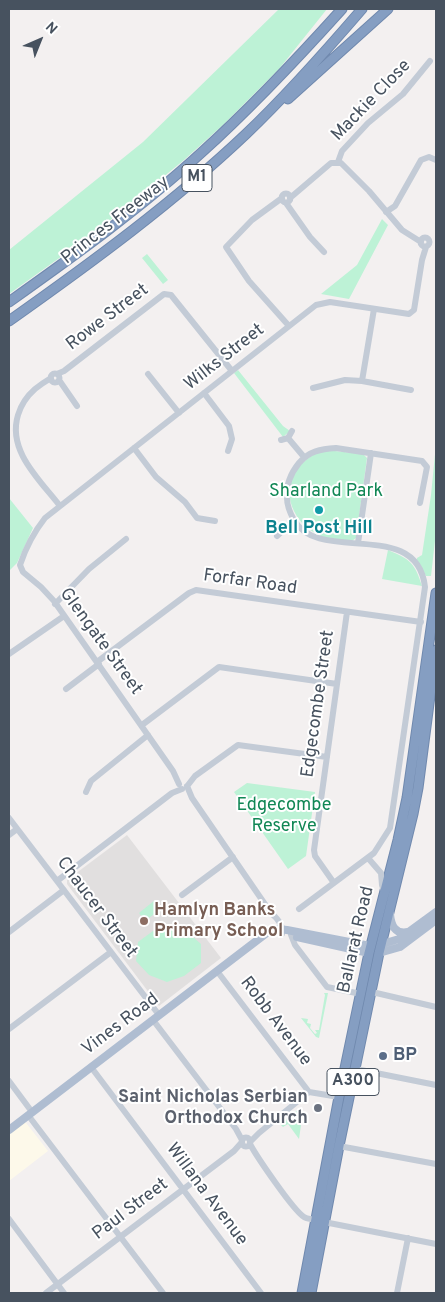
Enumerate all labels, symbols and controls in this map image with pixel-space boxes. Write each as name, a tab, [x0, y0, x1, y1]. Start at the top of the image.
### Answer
north arrow	[15, 15, 65, 65]
text: N	[41, 19, 60, 38]
street label: Mackie Close	[328, 56, 416, 146]
road number: M1	[182, 164, 212, 192]
street label: Princes Freeway	[58, 172, 174, 270]
street label: Rowe Street	[63, 280, 153, 356]
street label: Wilks Street	[181, 320, 269, 396]
park label: Sharland Park	[269, 481, 383, 503]
marker: Bell Post Hill	[313, 504, 325, 516]
place label: Bell Post Hill	[265, 518, 373, 540]
street label: Forfar Road	[202, 566, 298, 600]
street label: Glengate Street	[54, 584, 146, 700]
street label: Edgecombe Street	[298, 629, 340, 779]
park label: Edgecombe Reserve	[237, 795, 331, 838]
street label: Chaucer Street	[51, 853, 141, 963]
street label: Ballarat Road	[334, 884, 380, 996]
place label: Hamlyn Banks Primary School	[154, 900, 283, 942]
marker: Hamlyn Banks Primary School	[138, 915, 150, 927]
street label: Robb Avenue	[234, 973, 316, 1071]
street label: Vines Road	[78, 989, 164, 1061]
place label: BP	[393, 1045, 417, 1067]
marker: BP	[377, 1050, 389, 1062]
road number: A300	[327, 1068, 379, 1096]
place label: Saint Nicholas Serbian Orthodox Church	[118, 1087, 308, 1130]
marker: Saint Nicholas Serbian Orthodox Church	[312, 1102, 324, 1114]
street label: Willana Avenue	[160, 1139, 252, 1251]
street label: Paul Street	[89, 1175, 173, 1245]

